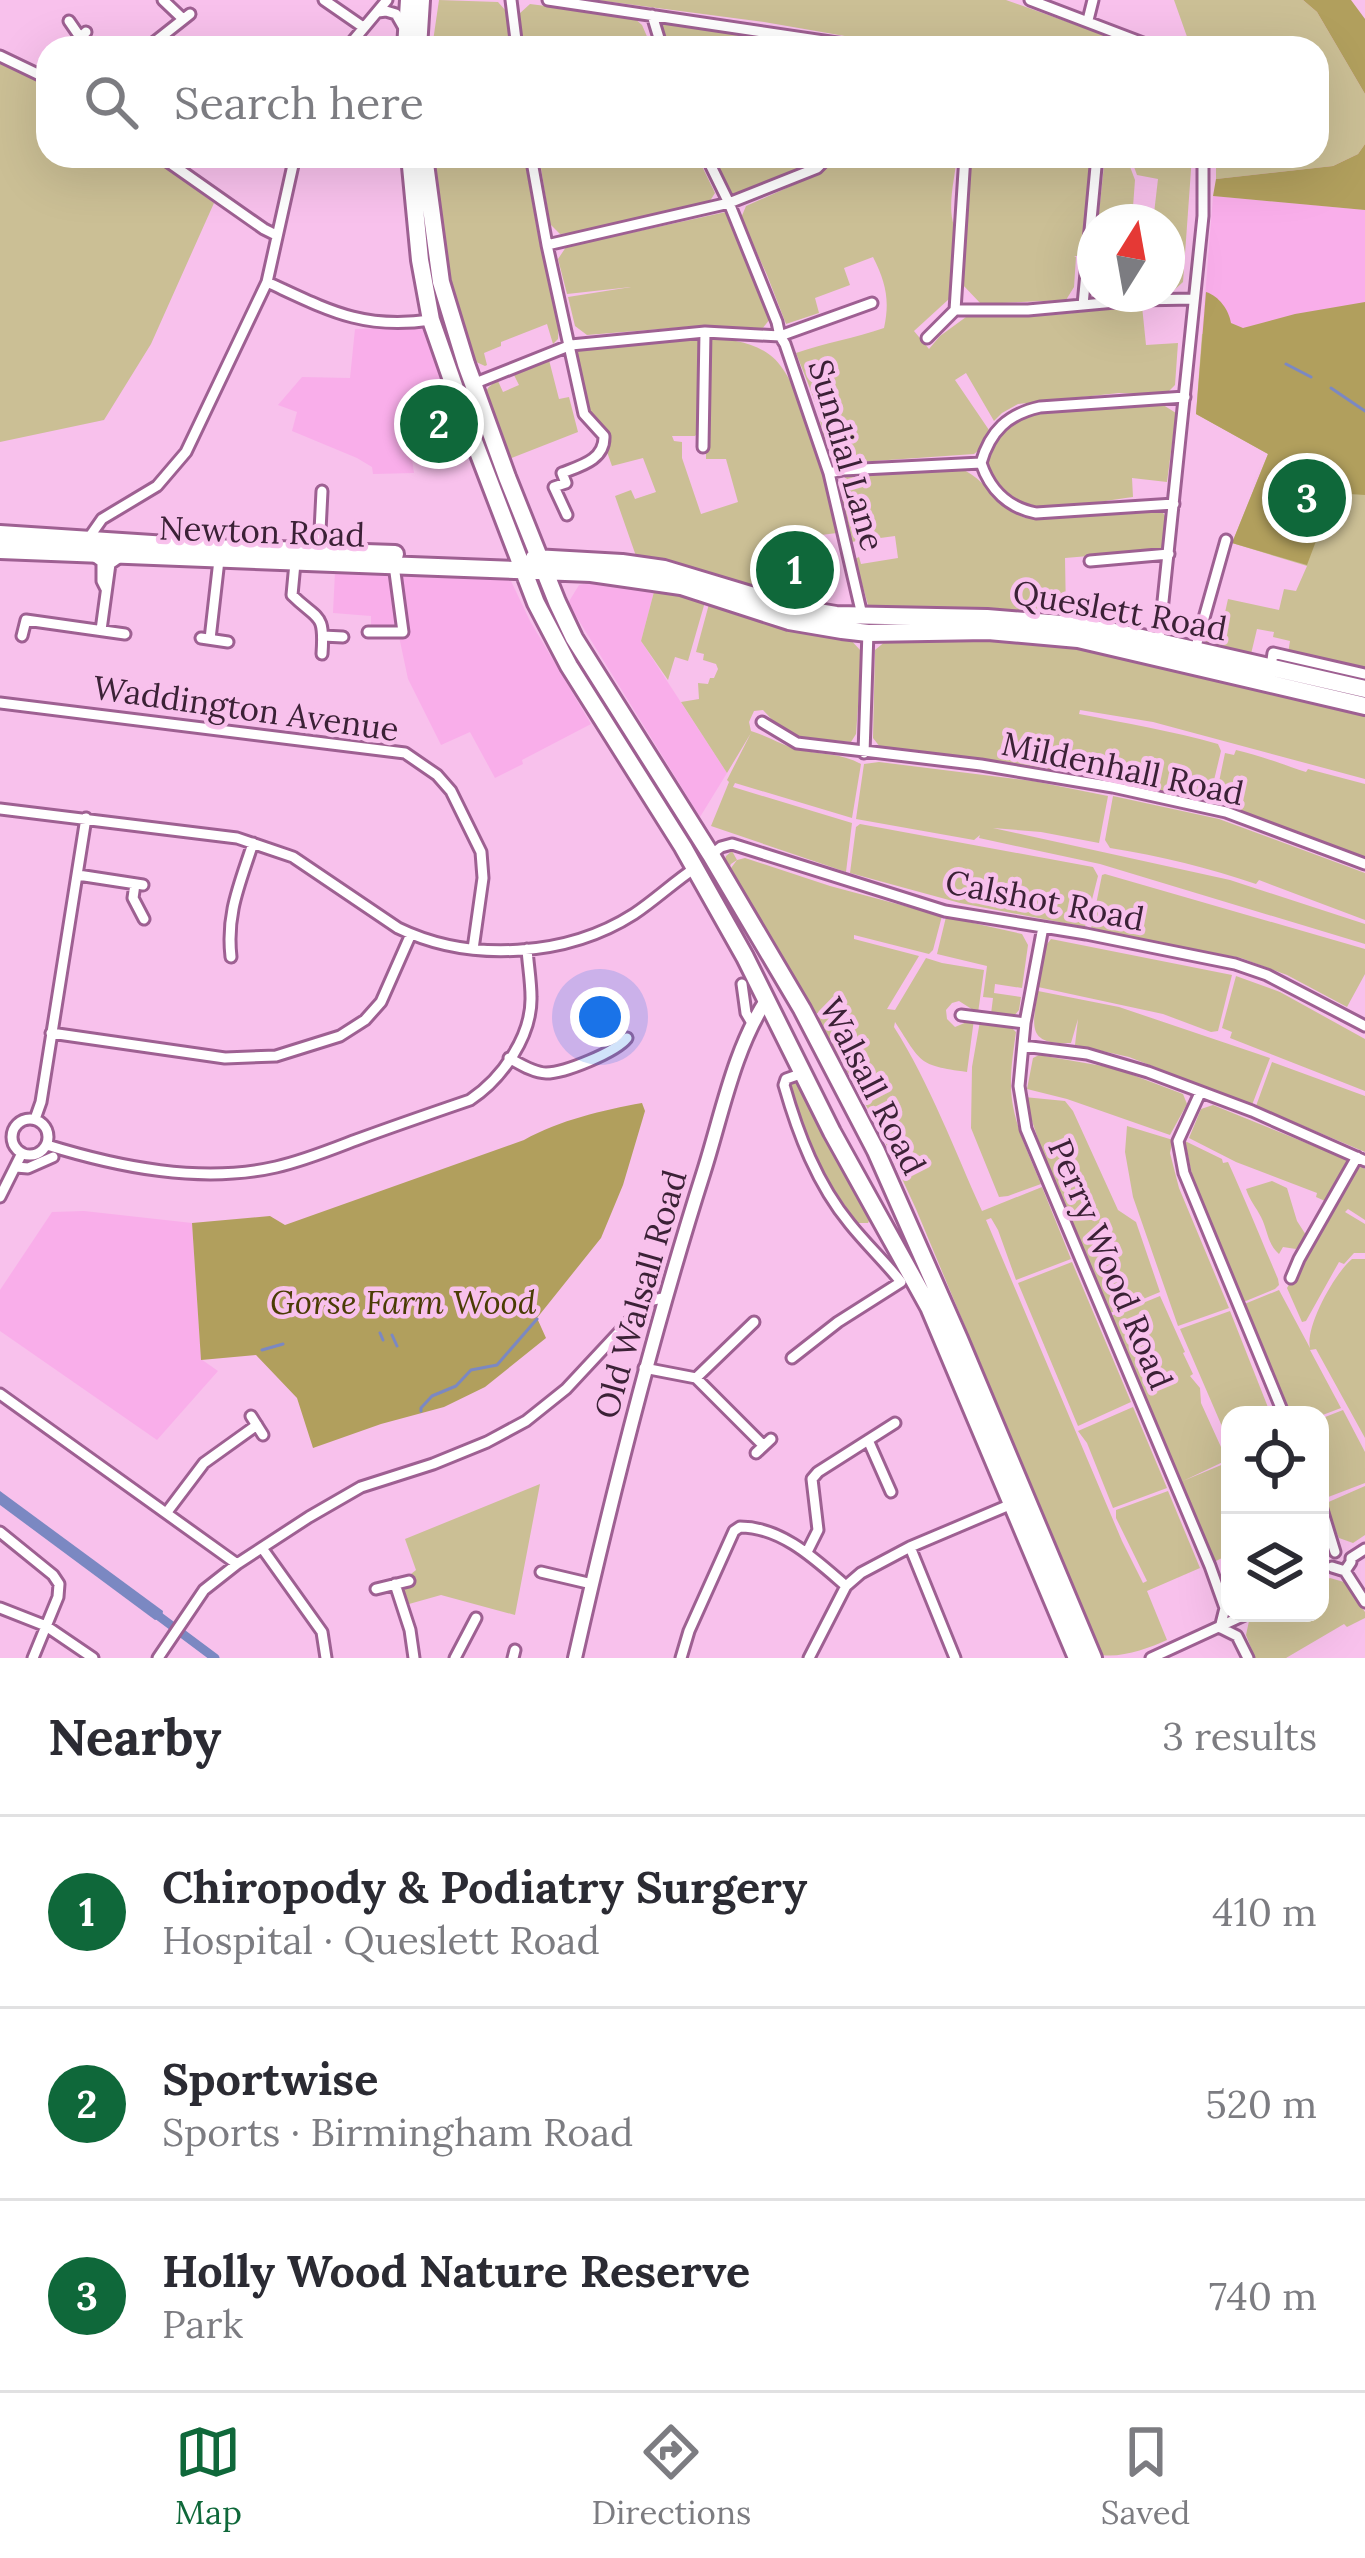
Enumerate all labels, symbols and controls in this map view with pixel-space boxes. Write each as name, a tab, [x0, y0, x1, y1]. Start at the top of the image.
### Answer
search box	[36, 36, 1329, 168]
icon: search	[78, 69, 144, 135]
text: Search here	[174, 74, 424, 131]
north arrow	[1077, 204, 1185, 312]
street label: Sundial Lane	[800, 355, 894, 555]
pin: 2	[400, 379, 478, 469]
pin: 3	[1268, 453, 1346, 543]
street label: Newton Road	[158, 506, 366, 556]
pin: 1	[756, 525, 834, 615]
street label: Queslett Road	[1010, 570, 1230, 650]
street label: Waddington Avenue	[90, 666, 402, 750]
street label: Mildenhall Road	[998, 722, 1248, 814]
street label: Calshot Road	[942, 860, 1148, 940]
your location	[570, 987, 630, 1047]
street label: Walsall Road	[810, 990, 936, 1182]
street label: Perry Wood Road	[1039, 1132, 1183, 1396]
street label: Old Walsall Road	[584, 1165, 696, 1423]
park label: Gorse Farm Wood	[270, 1281, 537, 1323]
map controls	[1221, 1406, 1329, 1622]
button: locate	[1221, 1406, 1329, 1514]
button: layers	[1221, 1514, 1329, 1622]
text: Nearby	[48, 1704, 221, 1769]
text: 3 results	[1162, 1711, 1317, 1761]
text: Chiropody & Podiatry Surgery	[162, 1858, 807, 1915]
text: 1	[79, 1887, 95, 1937]
text: 410 m	[1212, 1887, 1317, 1937]
text: Hospital · Queslett Road	[162, 1915, 600, 1965]
text: Sportwise	[162, 2050, 378, 2107]
text: 2	[77, 2079, 97, 2129]
text: 520 m	[1205, 2079, 1317, 2129]
text: Sports · Birmingham Road	[162, 2107, 633, 2157]
text: Holly Wood Nature Reserve	[162, 2242, 750, 2299]
text: 3	[76, 2271, 98, 2321]
text: 740 m	[1209, 2271, 1317, 2321]
text: Park	[162, 2299, 243, 2349]
tab: Map	[175, 2419, 242, 2533]
tab: Directions	[592, 2419, 751, 2533]
tab: Saved	[1101, 2419, 1190, 2533]

